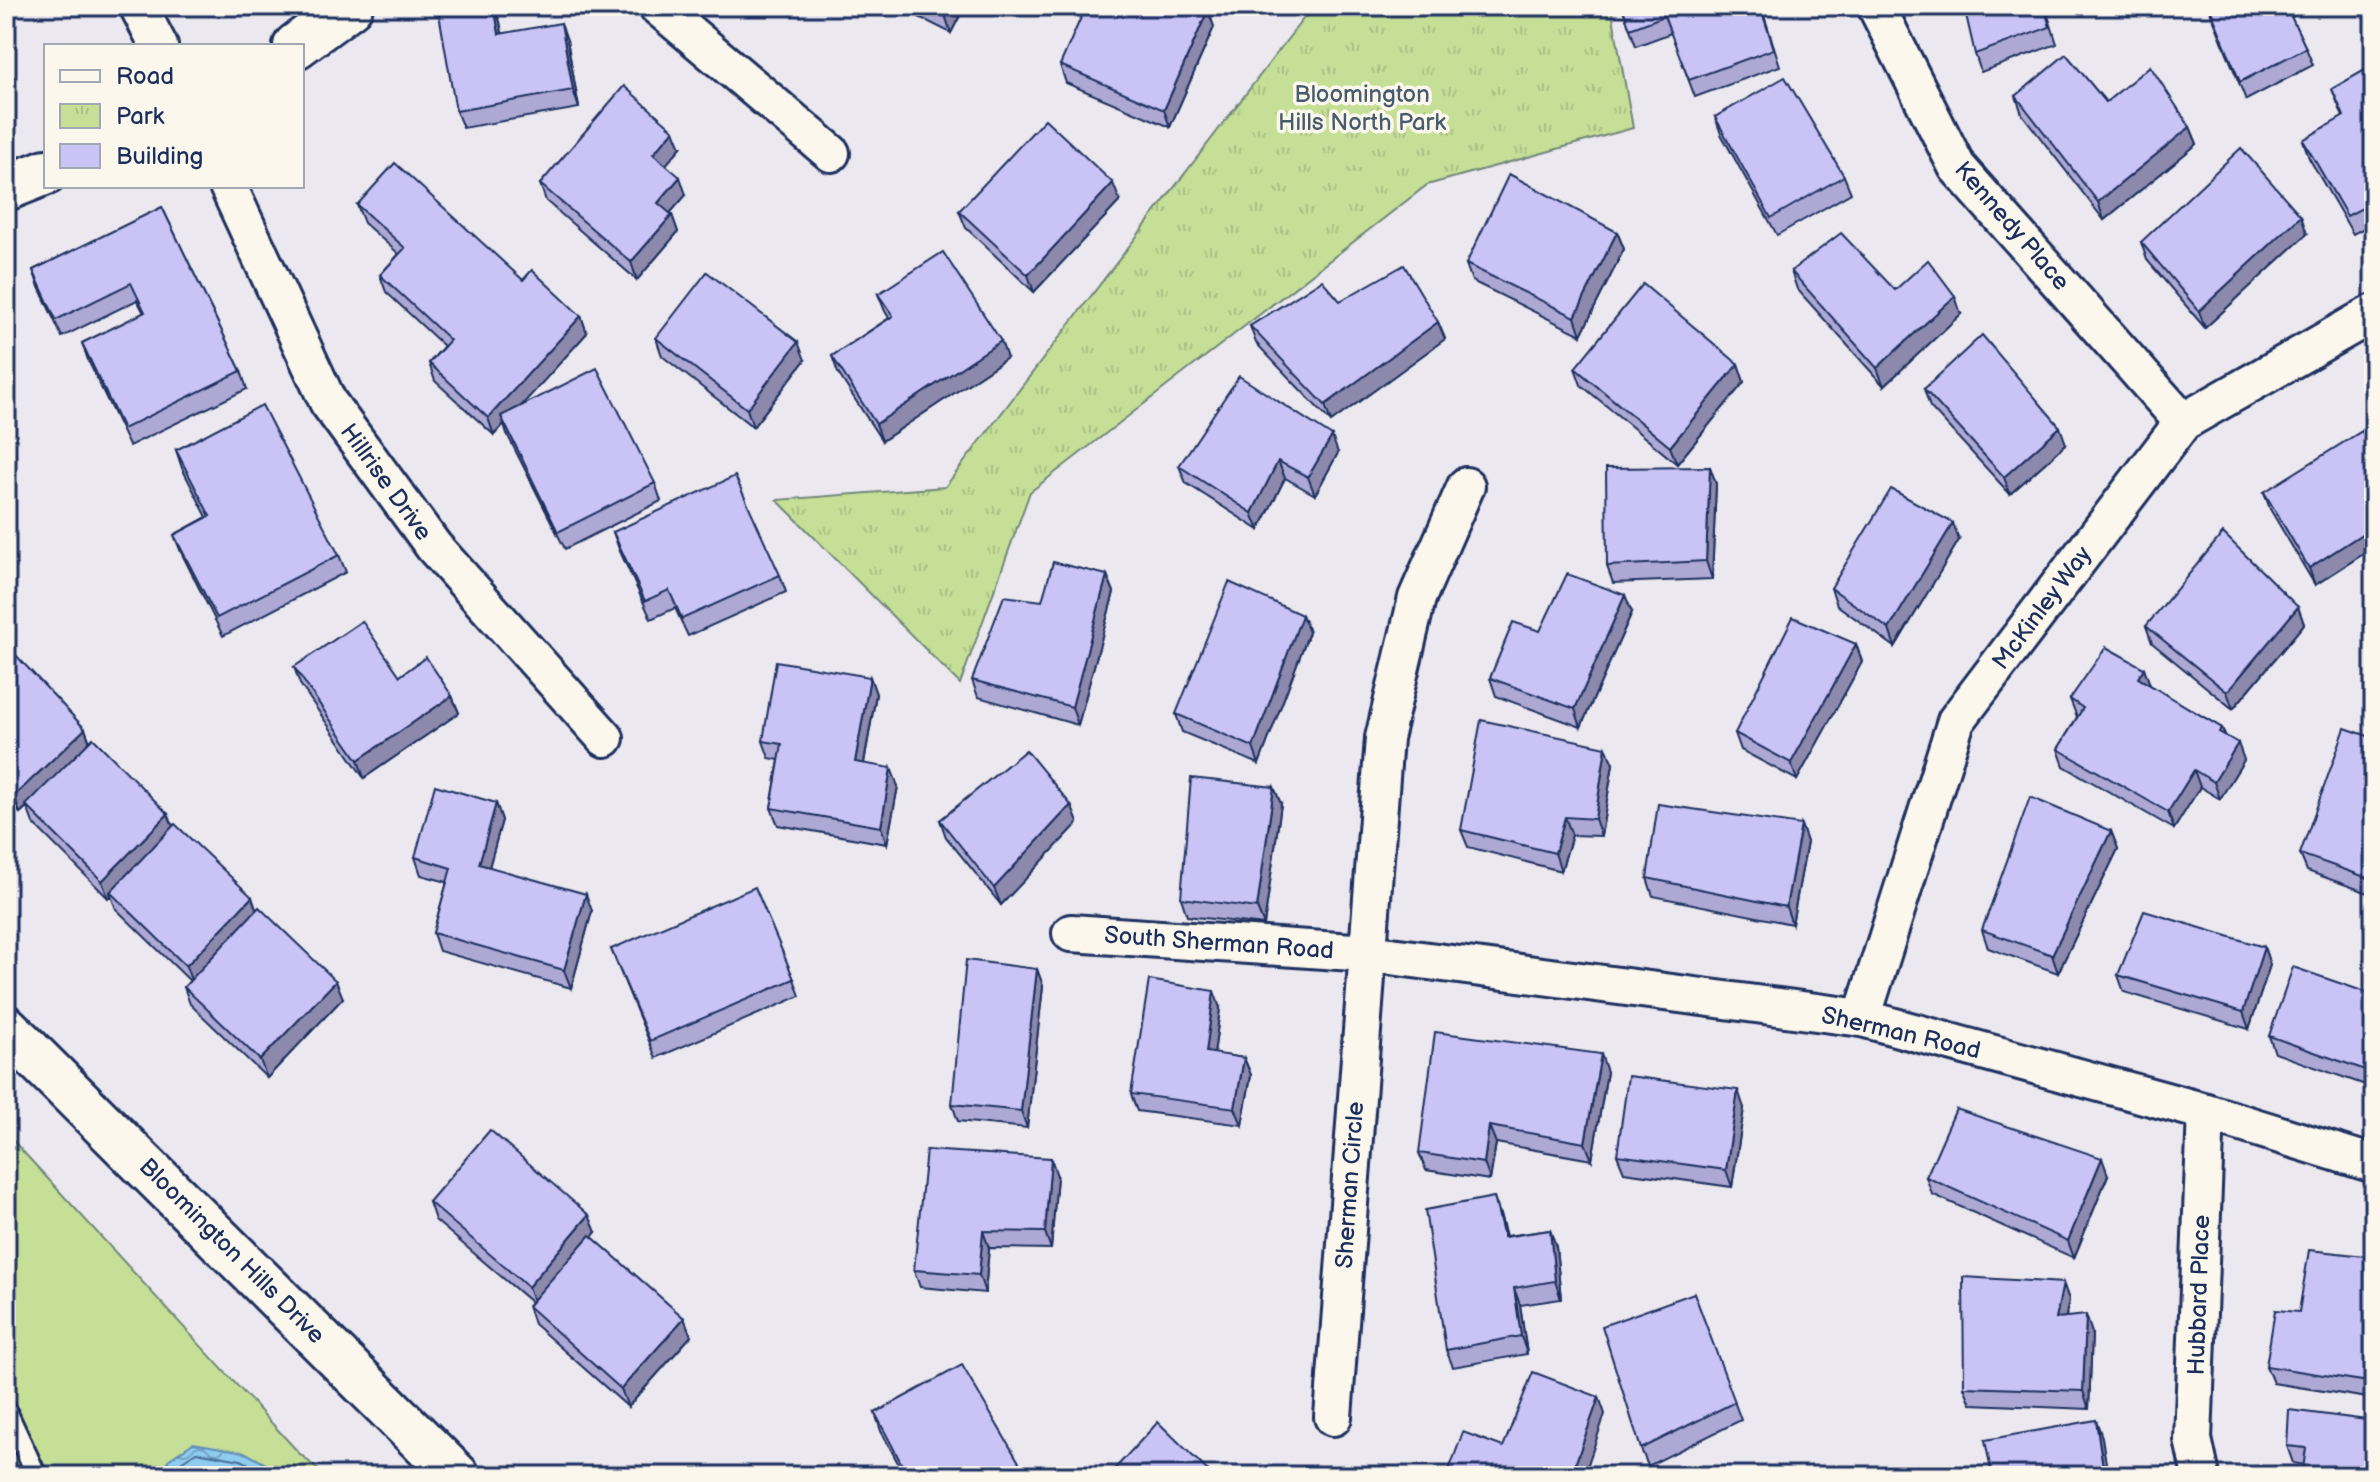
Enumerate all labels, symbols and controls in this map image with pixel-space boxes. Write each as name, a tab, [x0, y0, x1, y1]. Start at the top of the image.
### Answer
legend	[44, 44, 304, 188]
text: Road	[116, 62, 174, 91]
park label: Bloomington Hills North Park	[1278, 80, 1446, 137]
text: Park	[116, 102, 164, 131]
text: Building	[116, 142, 203, 171]
street label: Kennedy Place	[1948, 156, 2076, 296]
street label: Hillrise Drive	[334, 418, 438, 546]
street label: McKinley Way	[1986, 540, 2098, 675]
street label: South Sherman Road	[1103, 921, 1335, 965]
street label: Sherman Road	[1819, 1001, 1983, 1065]
street label: Sherman Circle	[1330, 1101, 1370, 1269]
street label: Bloomington Hills Drive	[133, 1152, 331, 1350]
street label: Hubbard Place	[2182, 1214, 2216, 1376]

